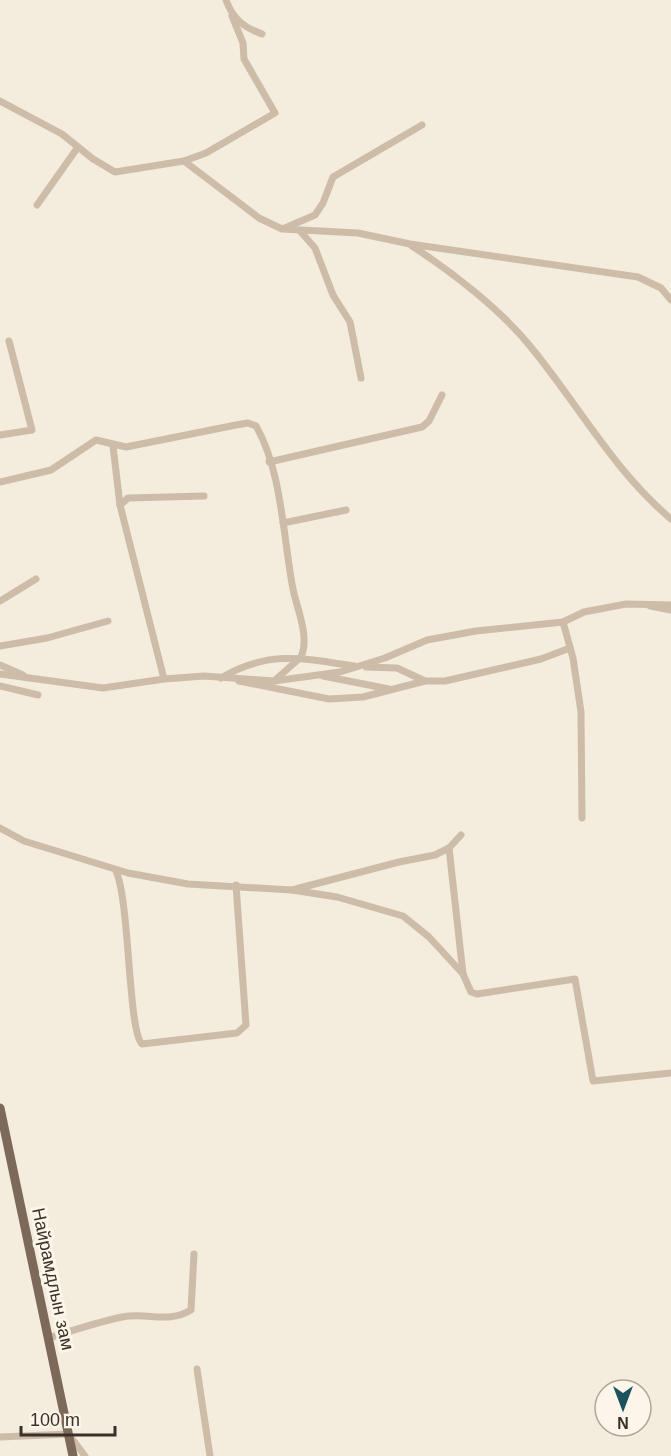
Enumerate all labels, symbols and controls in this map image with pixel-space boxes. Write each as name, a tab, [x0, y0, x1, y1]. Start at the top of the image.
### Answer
street label: Найрамдлын зам	[28, 1206, 78, 1352]
north arrow	[593, 1378, 653, 1438]
scale bar	[21, 1399, 116, 1437]
text: 100 m	[30, 1410, 80, 1430]
text: N	[617, 1414, 629, 1431]

